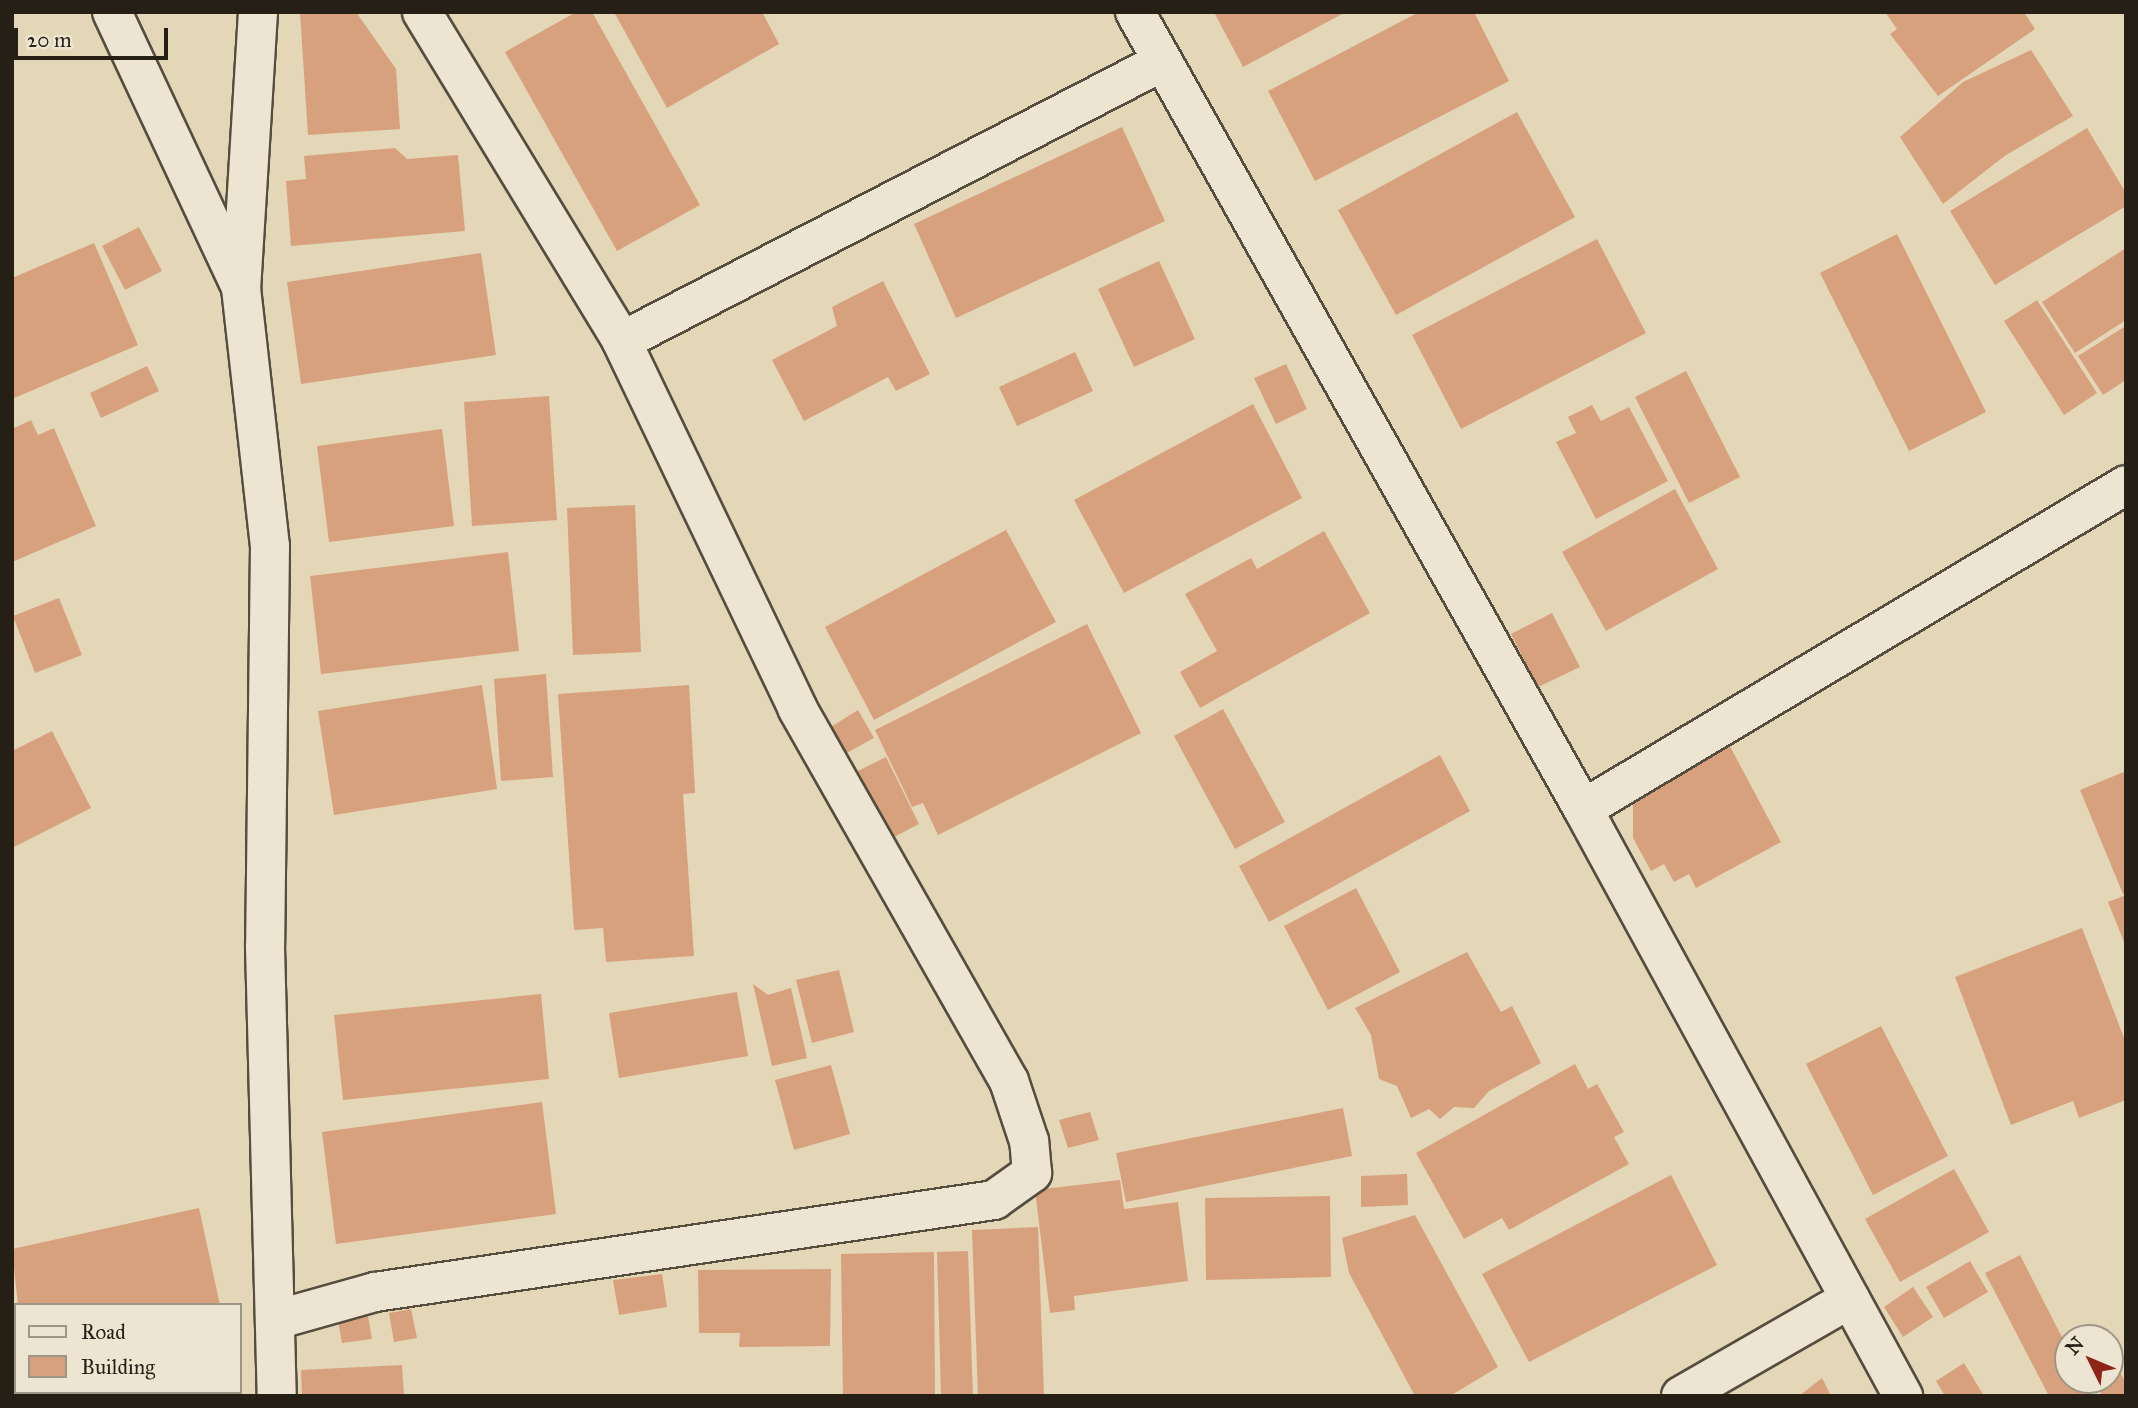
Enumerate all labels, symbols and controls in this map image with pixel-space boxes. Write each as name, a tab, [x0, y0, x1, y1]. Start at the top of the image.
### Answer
scale bar	[18, 14, 172, 58]
text: 20 m	[27, 27, 72, 53]
legend	[14, 1303, 242, 1394]
text: Road	[81, 1319, 126, 1345]
north arrow	[2054, 1324, 2124, 1394]
text: N	[2061, 1332, 2089, 1359]
text: Building	[81, 1354, 155, 1380]

